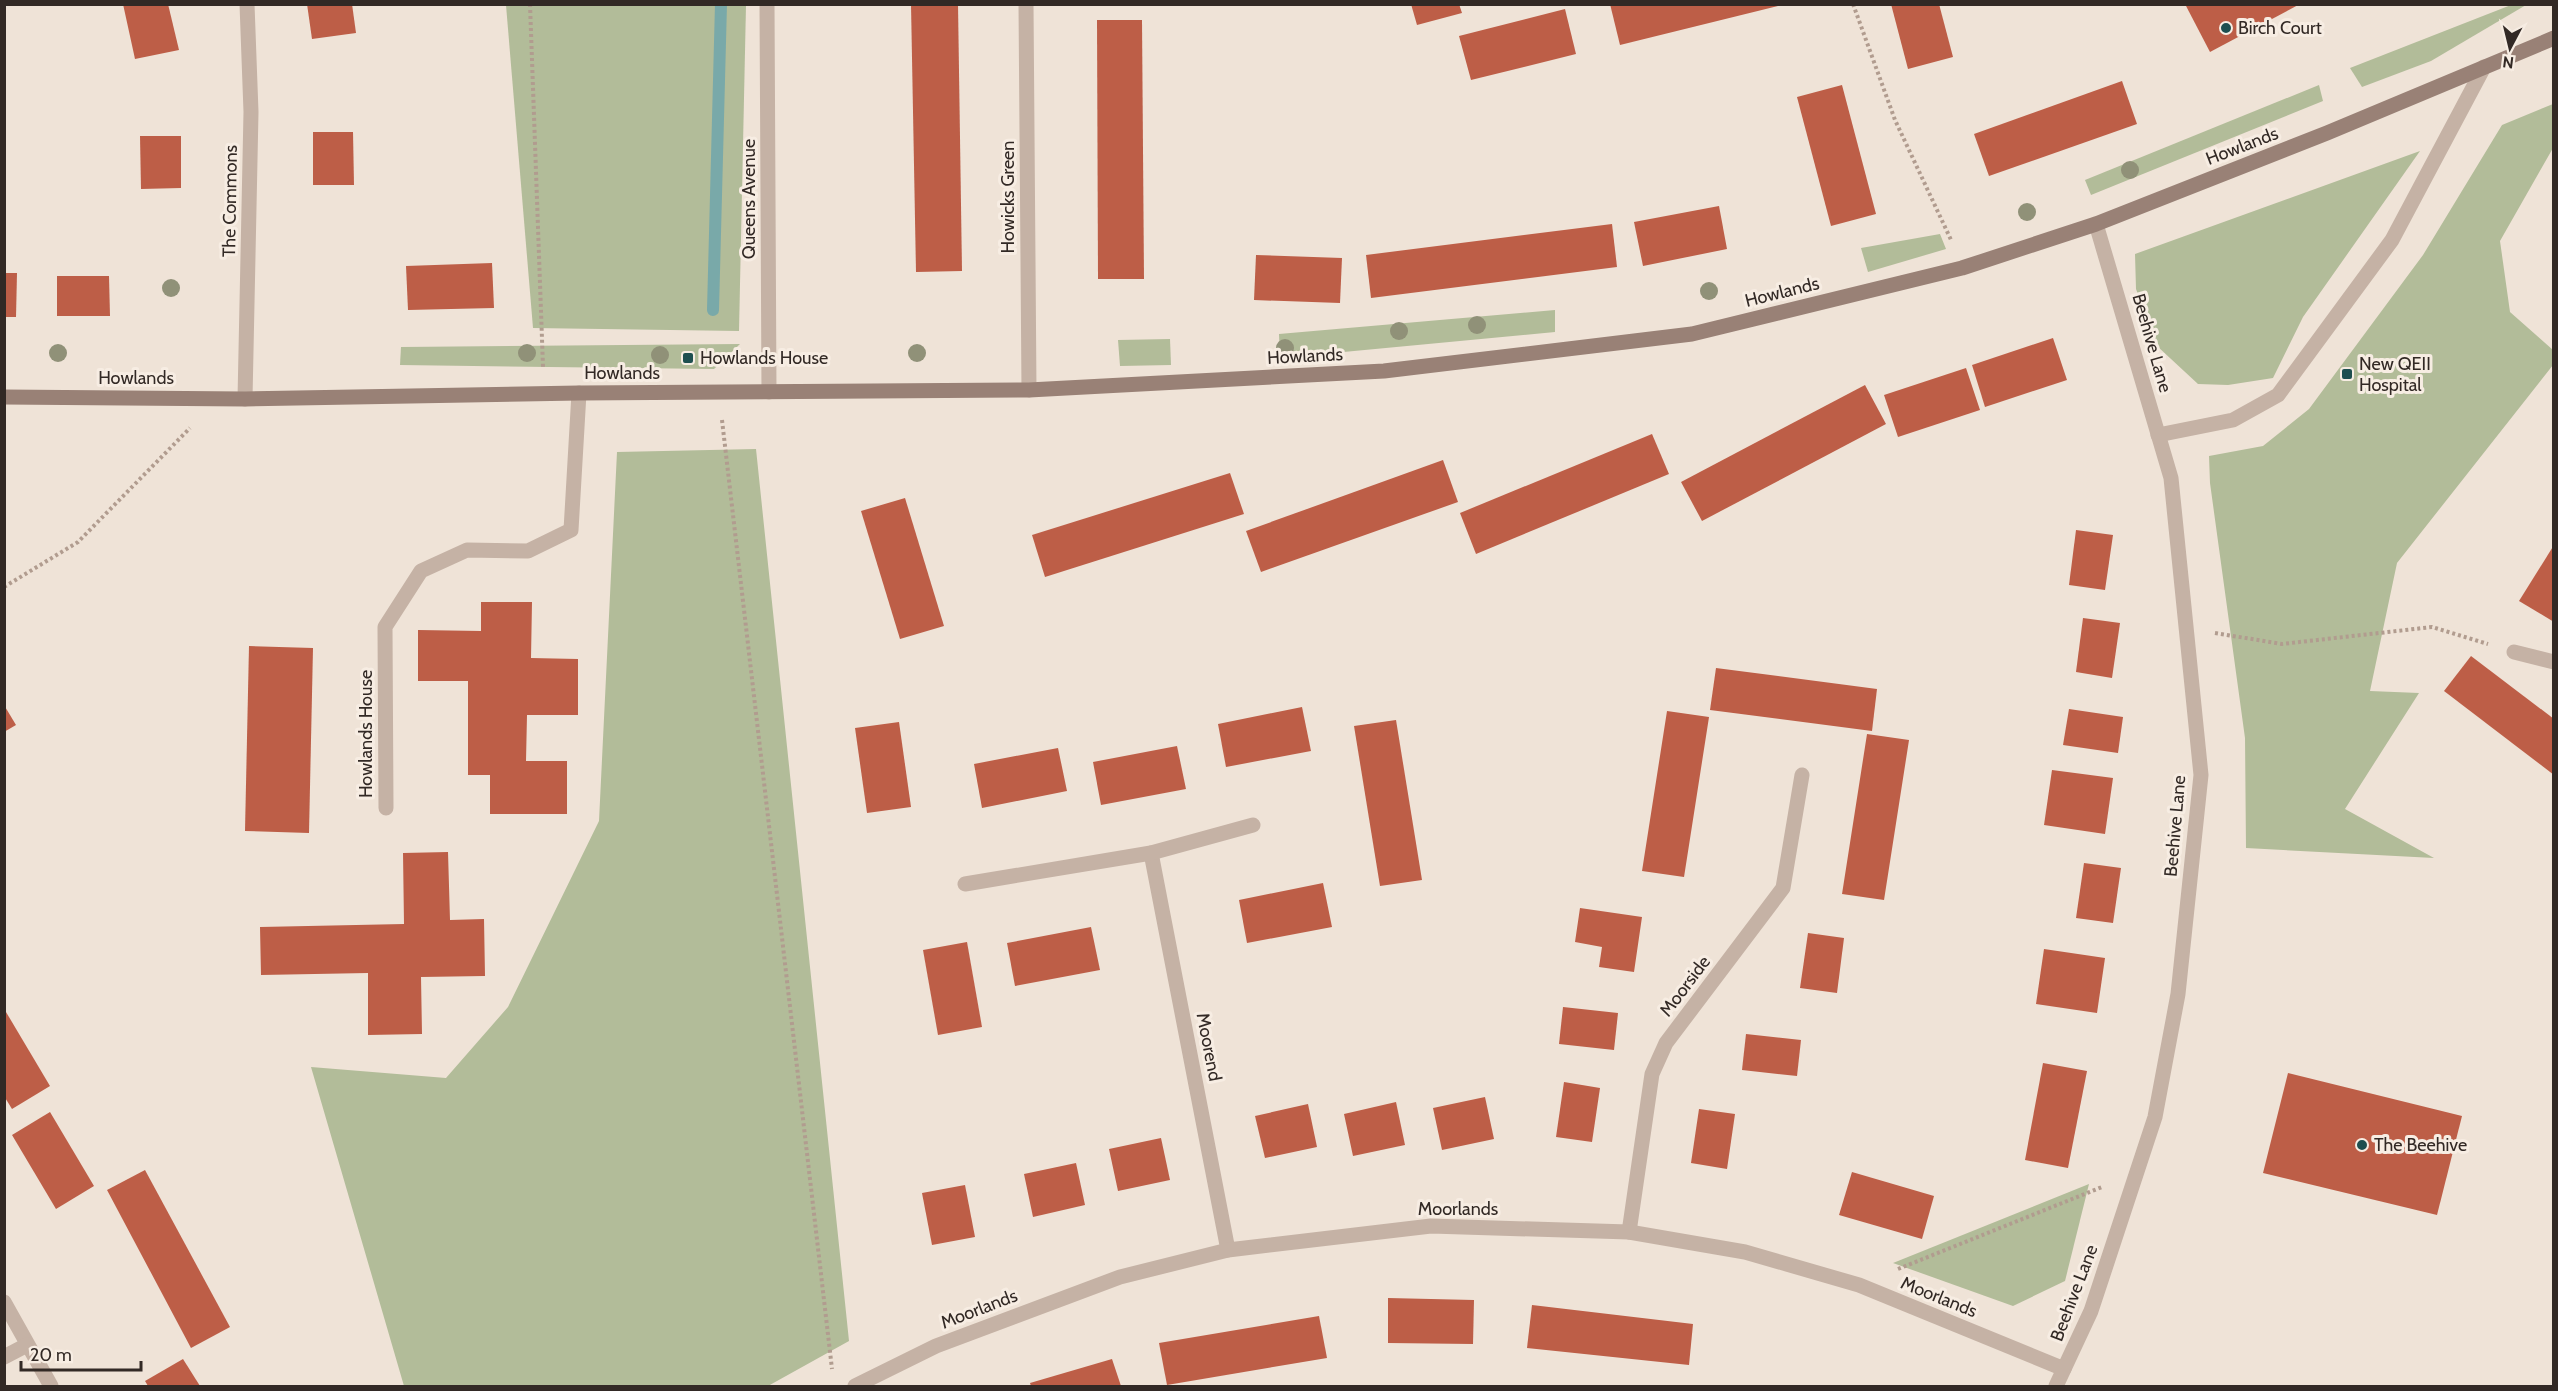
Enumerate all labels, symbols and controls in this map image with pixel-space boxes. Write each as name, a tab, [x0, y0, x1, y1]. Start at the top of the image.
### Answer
place label: Birch Court	[2238, 17, 2322, 39]
north arrow	[2480, 18, 2540, 78]
marker: Birch Court	[2219, 21, 2233, 35]
text: N	[2501, 52, 2515, 73]
street label: Howlands	[2203, 122, 2281, 170]
street label: Queens Avenue	[738, 139, 760, 259]
street label: Howicks Green	[997, 141, 1019, 253]
street label: The Commons	[218, 145, 242, 257]
street label: Howlands	[1743, 272, 1821, 312]
street label: Beehive Lane	[2127, 291, 2177, 395]
street label: Howlands	[1267, 343, 1343, 369]
place label: Howlands House	[700, 347, 828, 369]
marker: Howlands House	[681, 351, 695, 365]
place label: New QEII Hospital	[2359, 353, 2431, 396]
street label: Howlands	[584, 362, 660, 384]
street label: Howlands	[98, 367, 174, 389]
marker: New QEII Hospital	[2340, 367, 2354, 381]
street label: Howlands House	[355, 670, 377, 798]
street label: Beehive Lane	[2160, 774, 2190, 878]
street label: Moorside	[1655, 951, 1715, 1021]
street label: Moorend	[1192, 1011, 1226, 1083]
place label: The Beehive	[2374, 1134, 2467, 1156]
marker: The Beehive	[2355, 1138, 2369, 1152]
street label: Moorlands	[1418, 1198, 1498, 1220]
street label: Beehive Lane	[2046, 1242, 2102, 1344]
street label: Moorlands	[1898, 1272, 1980, 1322]
street label: Moorlands	[938, 1284, 1020, 1334]
scale bar	[21, 1334, 141, 1372]
text: 20 m	[30, 1344, 72, 1366]

